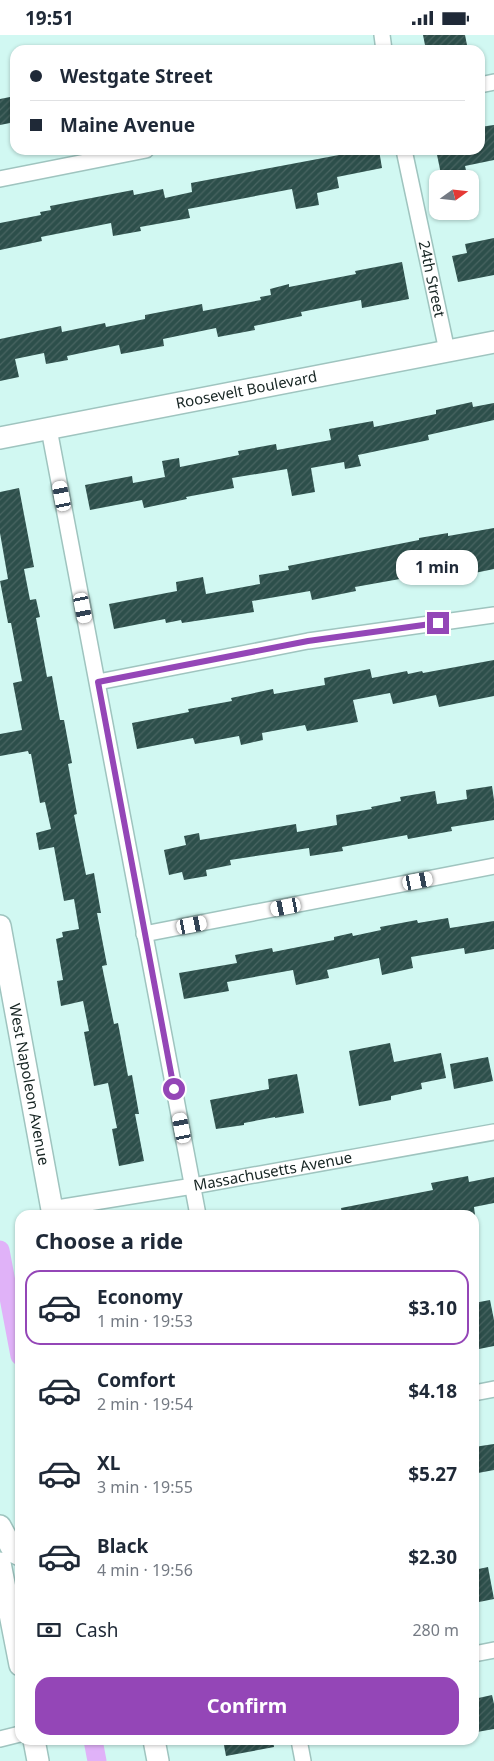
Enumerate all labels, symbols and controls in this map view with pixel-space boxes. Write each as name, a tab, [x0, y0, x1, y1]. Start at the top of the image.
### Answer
text: 19:51	[25, 5, 74, 31]
text: Westgate Street	[60, 63, 213, 89]
text: Maine Avenue	[60, 112, 195, 138]
north arrow	[429, 170, 479, 220]
map controls	[429, 170, 479, 220]
street label: 24th Street	[415, 239, 451, 320]
street label: Roosevelt Boulevard	[174, 366, 319, 413]
car	[51, 480, 72, 512]
callout: 1 min	[397, 551, 479, 585]
text: 1 min	[415, 556, 459, 578]
car	[72, 592, 93, 624]
route end	[427, 612, 449, 634]
car	[401, 871, 434, 891]
car	[269, 897, 302, 917]
car	[175, 915, 208, 935]
street label: West Napoleon Avenue	[5, 1002, 55, 1167]
route start	[163, 1078, 185, 1100]
car	[171, 1112, 192, 1144]
street label: Massachusetts Avenue	[192, 1147, 354, 1195]
text: Choose a ride	[35, 1225, 183, 1255]
text: Economy	[97, 1284, 183, 1310]
icon: car	[37, 1285, 82, 1330]
text: $3.10	[408, 1295, 457, 1321]
text: 1 min · 19:53	[97, 1310, 193, 1332]
text: Comfort	[97, 1367, 176, 1393]
icon: car	[37, 1368, 82, 1413]
text: $4.18	[408, 1378, 457, 1404]
text: 2 min · 19:54	[97, 1393, 193, 1415]
text: XL	[97, 1450, 120, 1476]
icon: car	[37, 1451, 82, 1496]
text: $5.27	[408, 1461, 457, 1487]
text: 3 min · 19:55	[97, 1476, 193, 1498]
text: Black	[97, 1533, 148, 1559]
icon: car	[37, 1534, 82, 1579]
text: $2.30	[408, 1544, 457, 1570]
text: 4 min · 19:56	[97, 1559, 193, 1581]
icon: cash	[35, 1616, 63, 1644]
text: Cash	[75, 1617, 119, 1643]
text: 280 m	[412, 1619, 459, 1641]
button: Confirm	[35, 1677, 459, 1735]

